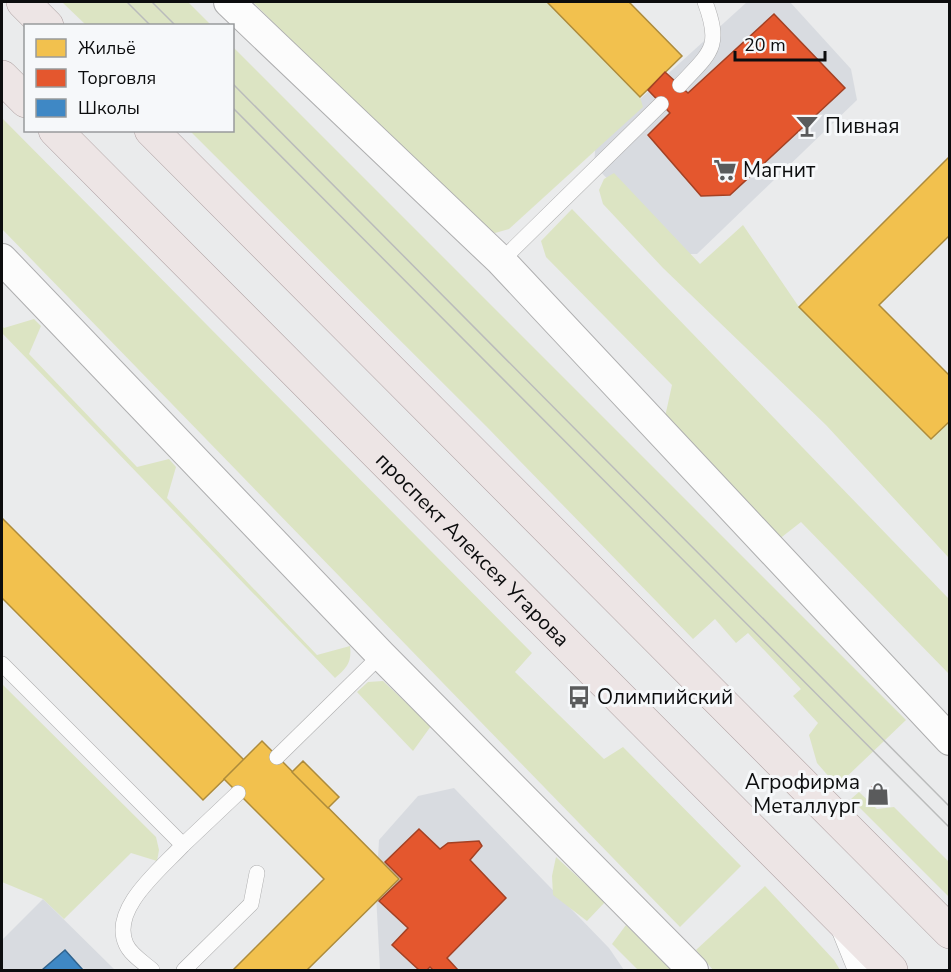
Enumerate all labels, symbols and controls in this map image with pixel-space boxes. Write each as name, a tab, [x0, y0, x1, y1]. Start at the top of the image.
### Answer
legend	[24, 24, 234, 132]
scale bar	[735, 24, 825, 62]
text: 20 m	[744, 33, 786, 57]
text: Жильё	[78, 36, 136, 60]
text: Торговля	[78, 66, 156, 90]
text: Школы	[78, 96, 140, 120]
place label: Пивная	[825, 112, 900, 140]
bar icon: Пивная	[794, 113, 820, 139]
place label: Магнит	[743, 156, 816, 184]
supermarket icon: Магнит	[712, 157, 738, 183]
street label: проспект Алексея Угарова	[370, 446, 576, 653]
place label: Олимпийский	[597, 683, 733, 711]
bus stop icon: Олимпийский	[566, 684, 592, 710]
place label: Агрофирма Металлург	[745, 768, 860, 820]
shop icon: Агрофирма Металлург	[865, 781, 891, 807]

